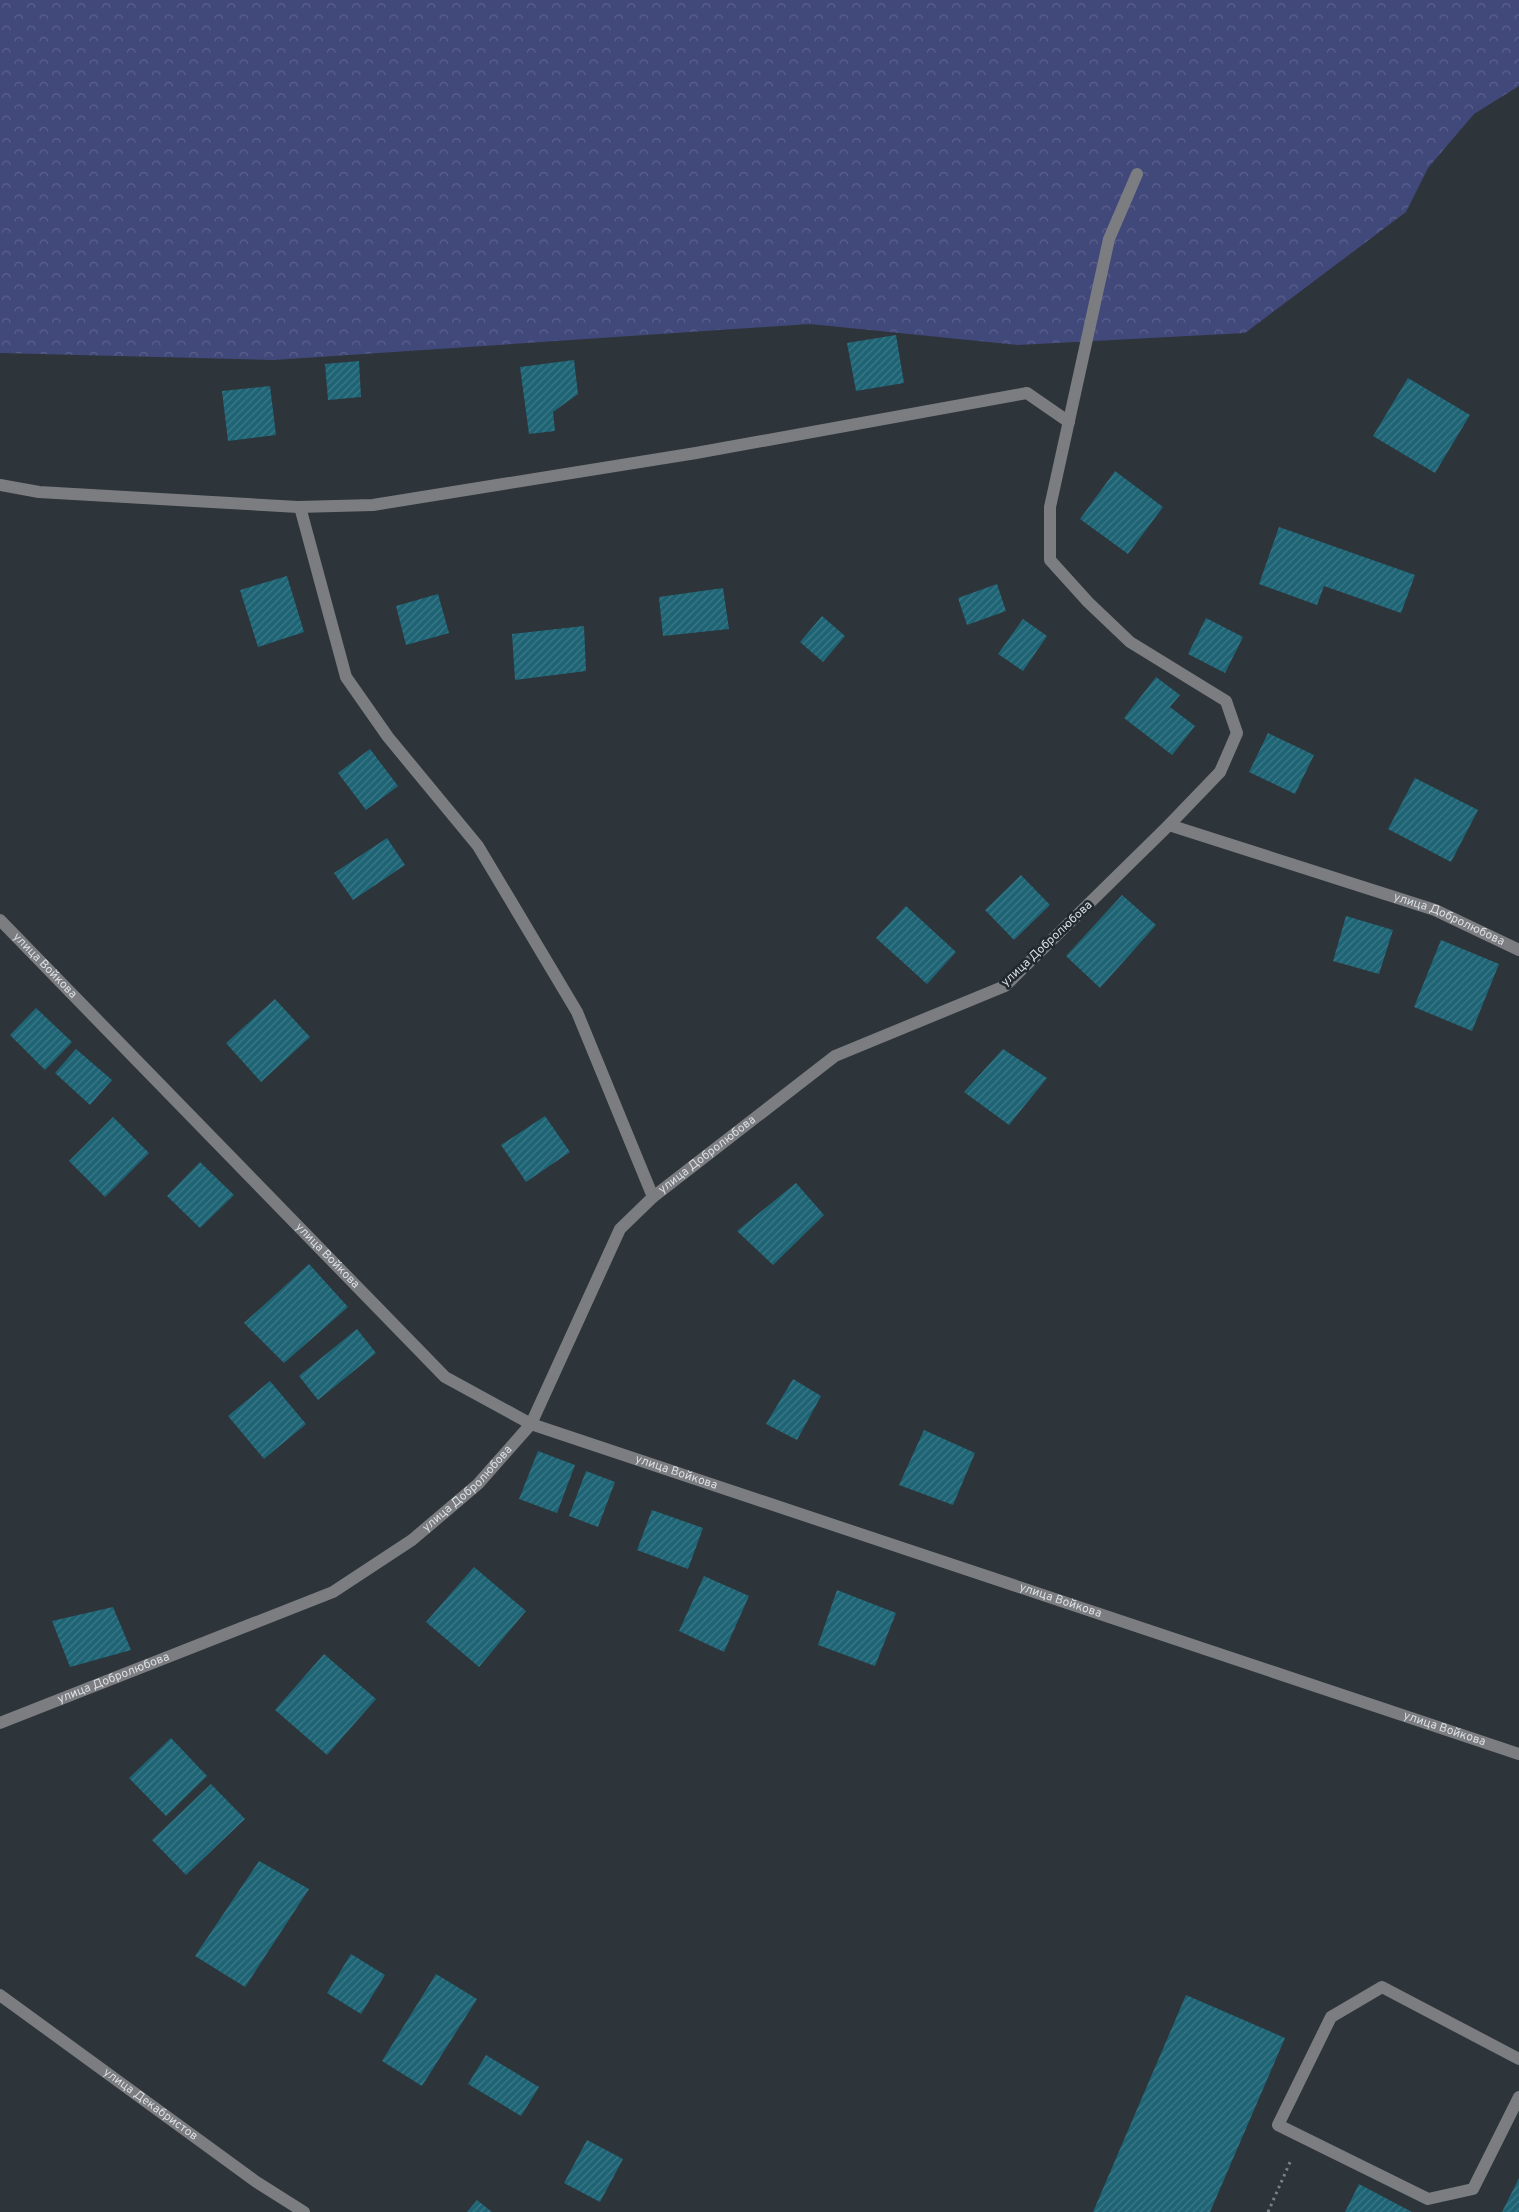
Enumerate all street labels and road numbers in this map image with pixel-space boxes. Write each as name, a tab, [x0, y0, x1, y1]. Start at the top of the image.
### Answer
street label: улица Добролюбова	[1392, 889, 1507, 950]
street label: улица Добролюбова	[998, 898, 1096, 990]
street label: улица Войкова	[9, 930, 80, 1002]
street label: улица Добролюбова	[655, 1112, 759, 1198]
street label: улица Войкова	[292, 1220, 363, 1292]
street label: улица Добролюбова	[419, 1442, 516, 1536]
street label: улица Войкова	[633, 1451, 720, 1494]
street label: улица Войкова	[1017, 1580, 1104, 1622]
street label: улица Добролюбова	[55, 1649, 172, 1708]
street label: улица Войкова	[1401, 1708, 1488, 1750]
street label: улица Декабристов	[100, 2065, 201, 2144]

